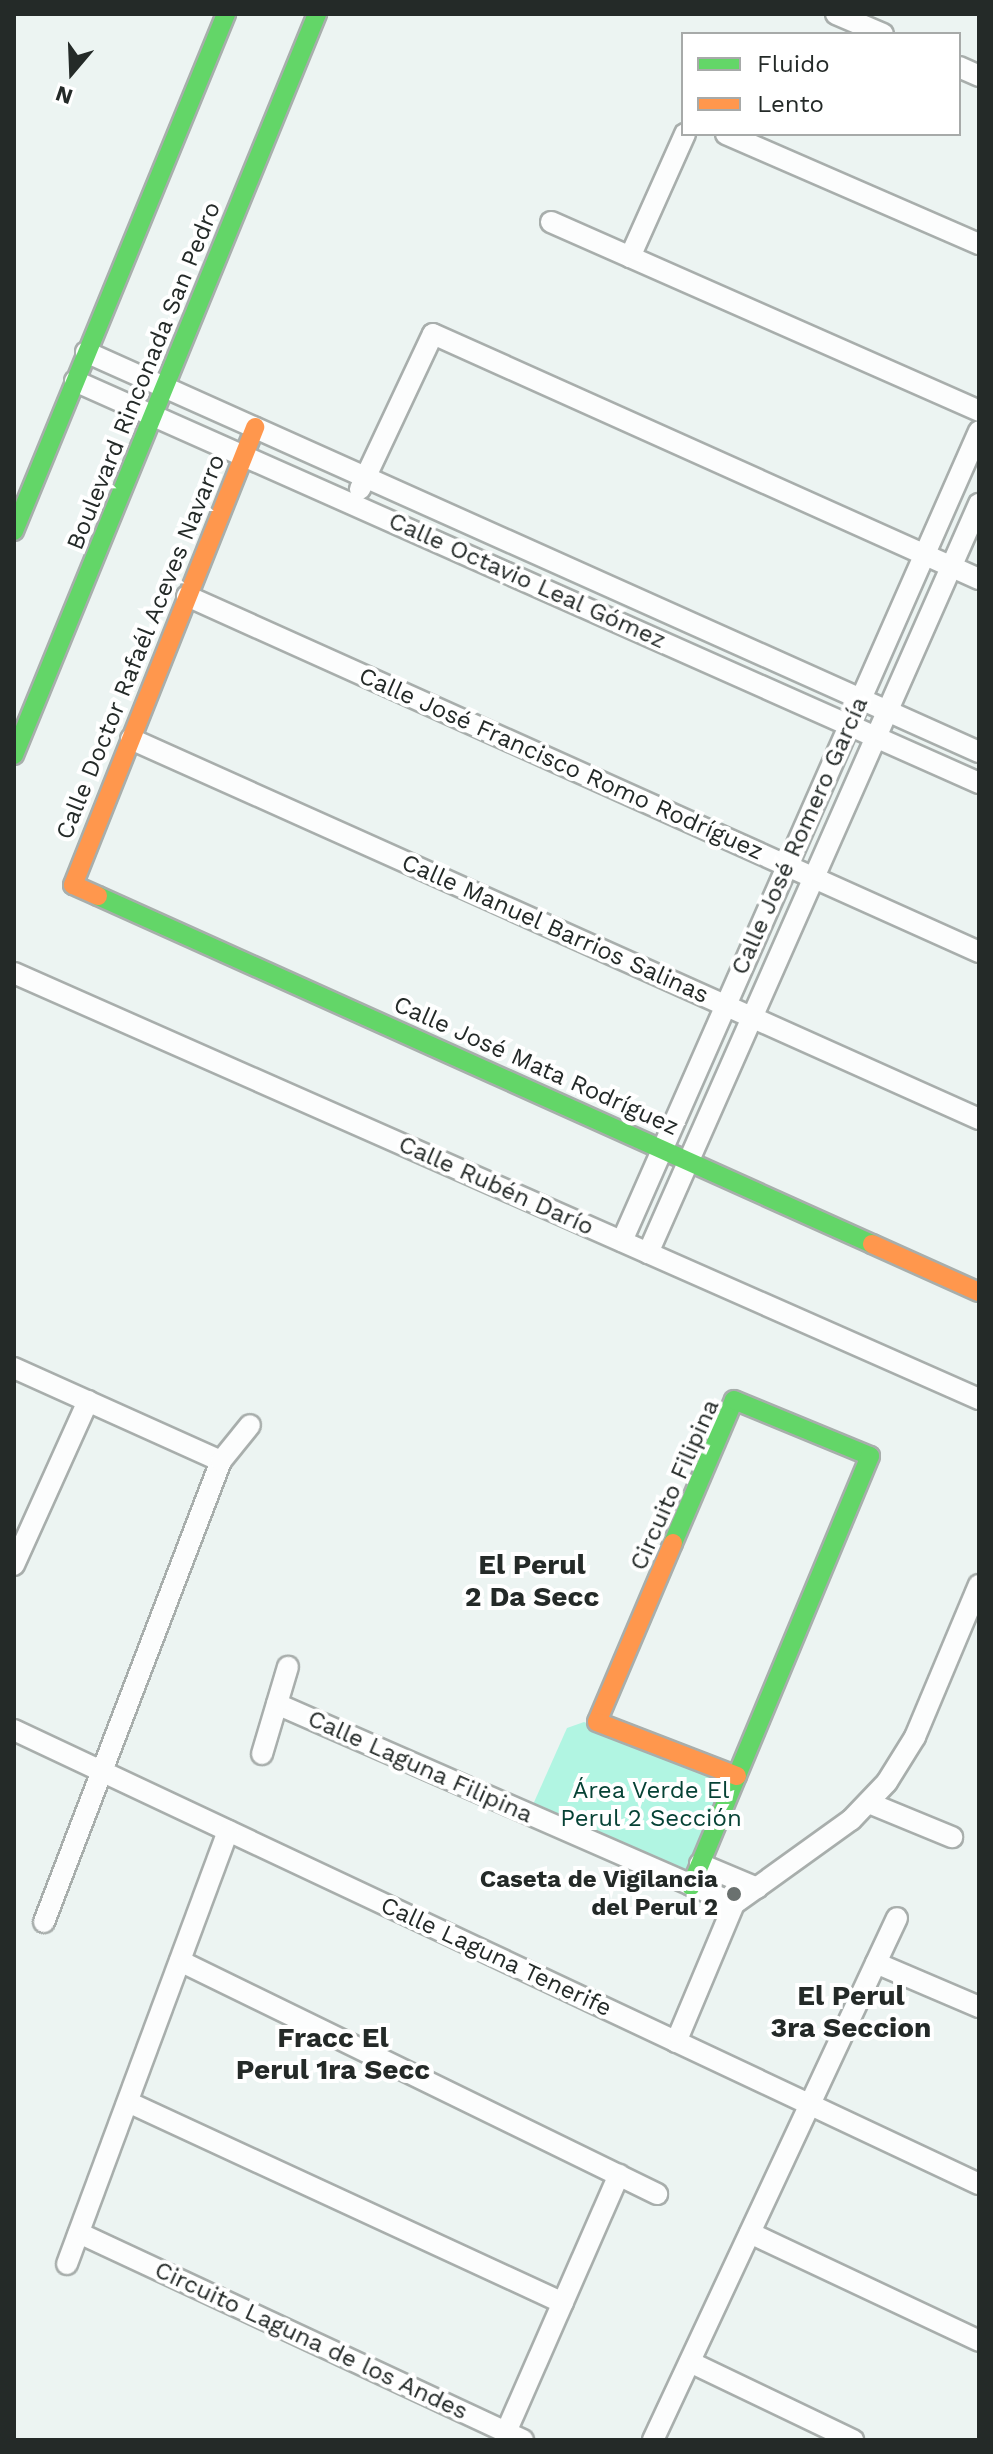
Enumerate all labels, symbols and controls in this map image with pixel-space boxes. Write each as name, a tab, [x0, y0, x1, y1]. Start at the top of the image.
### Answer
north arrow	[32, 32, 112, 112]
legend	[681, 32, 961, 136]
text: Fluido	[757, 50, 830, 78]
text: N	[52, 81, 76, 110]
text: Lento	[757, 90, 824, 118]
street label: Boulevard Rinconada San Pedro	[61, 198, 227, 554]
street label: Calle Doctor Rafaél Aceves Navarro	[50, 449, 232, 845]
street label: Calle Octavio Leal Gómez	[384, 507, 670, 655]
street label: Calle José Francisco Romo Rodríguez	[354, 661, 768, 867]
street label: Calle José Romero García	[725, 692, 875, 980]
street label: Calle Manuel Barrios Salinas	[397, 848, 713, 1010]
street label: Calle José Mata Rodríguez	[389, 990, 683, 1142]
street label: Calle Rubén Darío	[394, 1130, 598, 1242]
street label: Circuito Filipina	[624, 1395, 726, 1575]
district label: El Perul 2 Da Secc	[465, 1548, 599, 1614]
street label: Calle Laguna Filipina	[303, 1704, 537, 1830]
park label: Área Verde El Perul 2 Sección	[560, 1777, 742, 1833]
place label: Caseta de Vigilancia del Perul 2	[479, 1866, 718, 1922]
marker: Caseta de Vigilancia del Perul 2	[725, 1885, 743, 1903]
street label: Calle Laguna Tenerife	[376, 1891, 616, 2023]
district label: El Perul 3ra Seccion	[770, 1979, 932, 2045]
district label: Fracc El Perul 1ra Secc	[235, 2021, 431, 2087]
street label: Circuito Laguna de los Andes	[149, 2255, 473, 2427]

